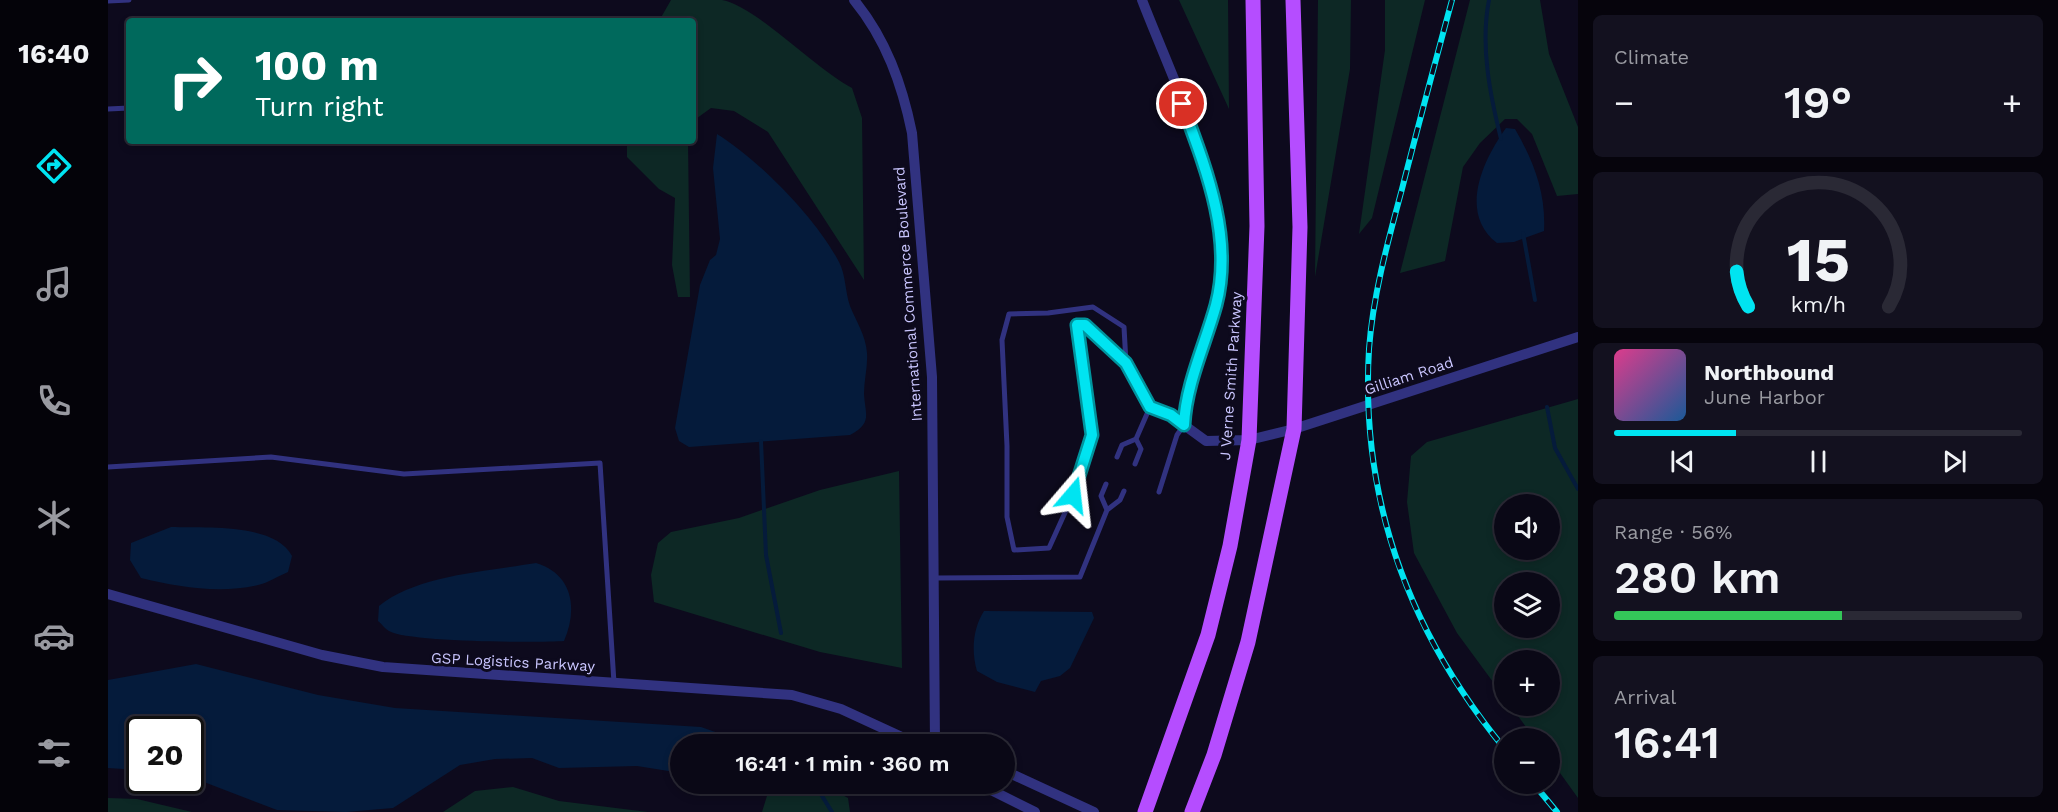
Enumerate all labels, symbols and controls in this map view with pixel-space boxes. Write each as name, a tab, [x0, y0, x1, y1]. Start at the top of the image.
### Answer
text: 16:40	[18, 38, 90, 70]
text: 100 m	[255, 41, 379, 90]
icon: right	[156, 42, 234, 120]
text: Climate	[1614, 45, 1689, 69]
text: 19°	[1784, 76, 1852, 129]
pin	[1156, 78, 1207, 129]
text: −	[1614, 83, 1634, 122]
text: +	[2002, 83, 2022, 122]
icon: arrive	[1165, 87, 1198, 120]
text: Turn right	[255, 91, 384, 123]
icon: directions	[33, 145, 75, 187]
street label: International Commerce Boulevard	[890, 166, 926, 422]
text: 15	[1786, 223, 1850, 296]
icon: music	[33, 263, 75, 305]
street label: J Verne Smith Parkway	[1216, 291, 1246, 461]
text: km/h	[1790, 292, 1846, 317]
street label: Gilliam Road	[1362, 353, 1456, 399]
text: Northbound	[1704, 360, 1834, 385]
icon: phone	[33, 380, 75, 422]
text: June Harbor	[1704, 385, 1825, 409]
icon: previous	[1666, 445, 1699, 478]
icon: pause	[1802, 445, 1835, 478]
icon: next	[1938, 445, 1971, 478]
position arrow	[1041, 463, 1105, 527]
map controls	[1494, 494, 1560, 794]
button: sound	[1494, 494, 1560, 560]
icon: climate	[33, 497, 75, 539]
text: Range · 56%	[1614, 520, 1732, 544]
text: 280 km	[1614, 551, 1781, 604]
button: layers	[1494, 572, 1560, 638]
icon: car	[33, 615, 75, 657]
street label: GSP Logistics Parkway	[431, 649, 596, 675]
button: +	[1494, 650, 1560, 716]
text: Arrival	[1614, 685, 1676, 709]
speed limit sign: 20	[126, 716, 204, 794]
text: 16:41	[1614, 716, 1720, 769]
button: −	[1494, 728, 1560, 794]
icon: filters	[33, 732, 75, 774]
text: 16:41 · 1 min · 360 m	[735, 751, 950, 776]

